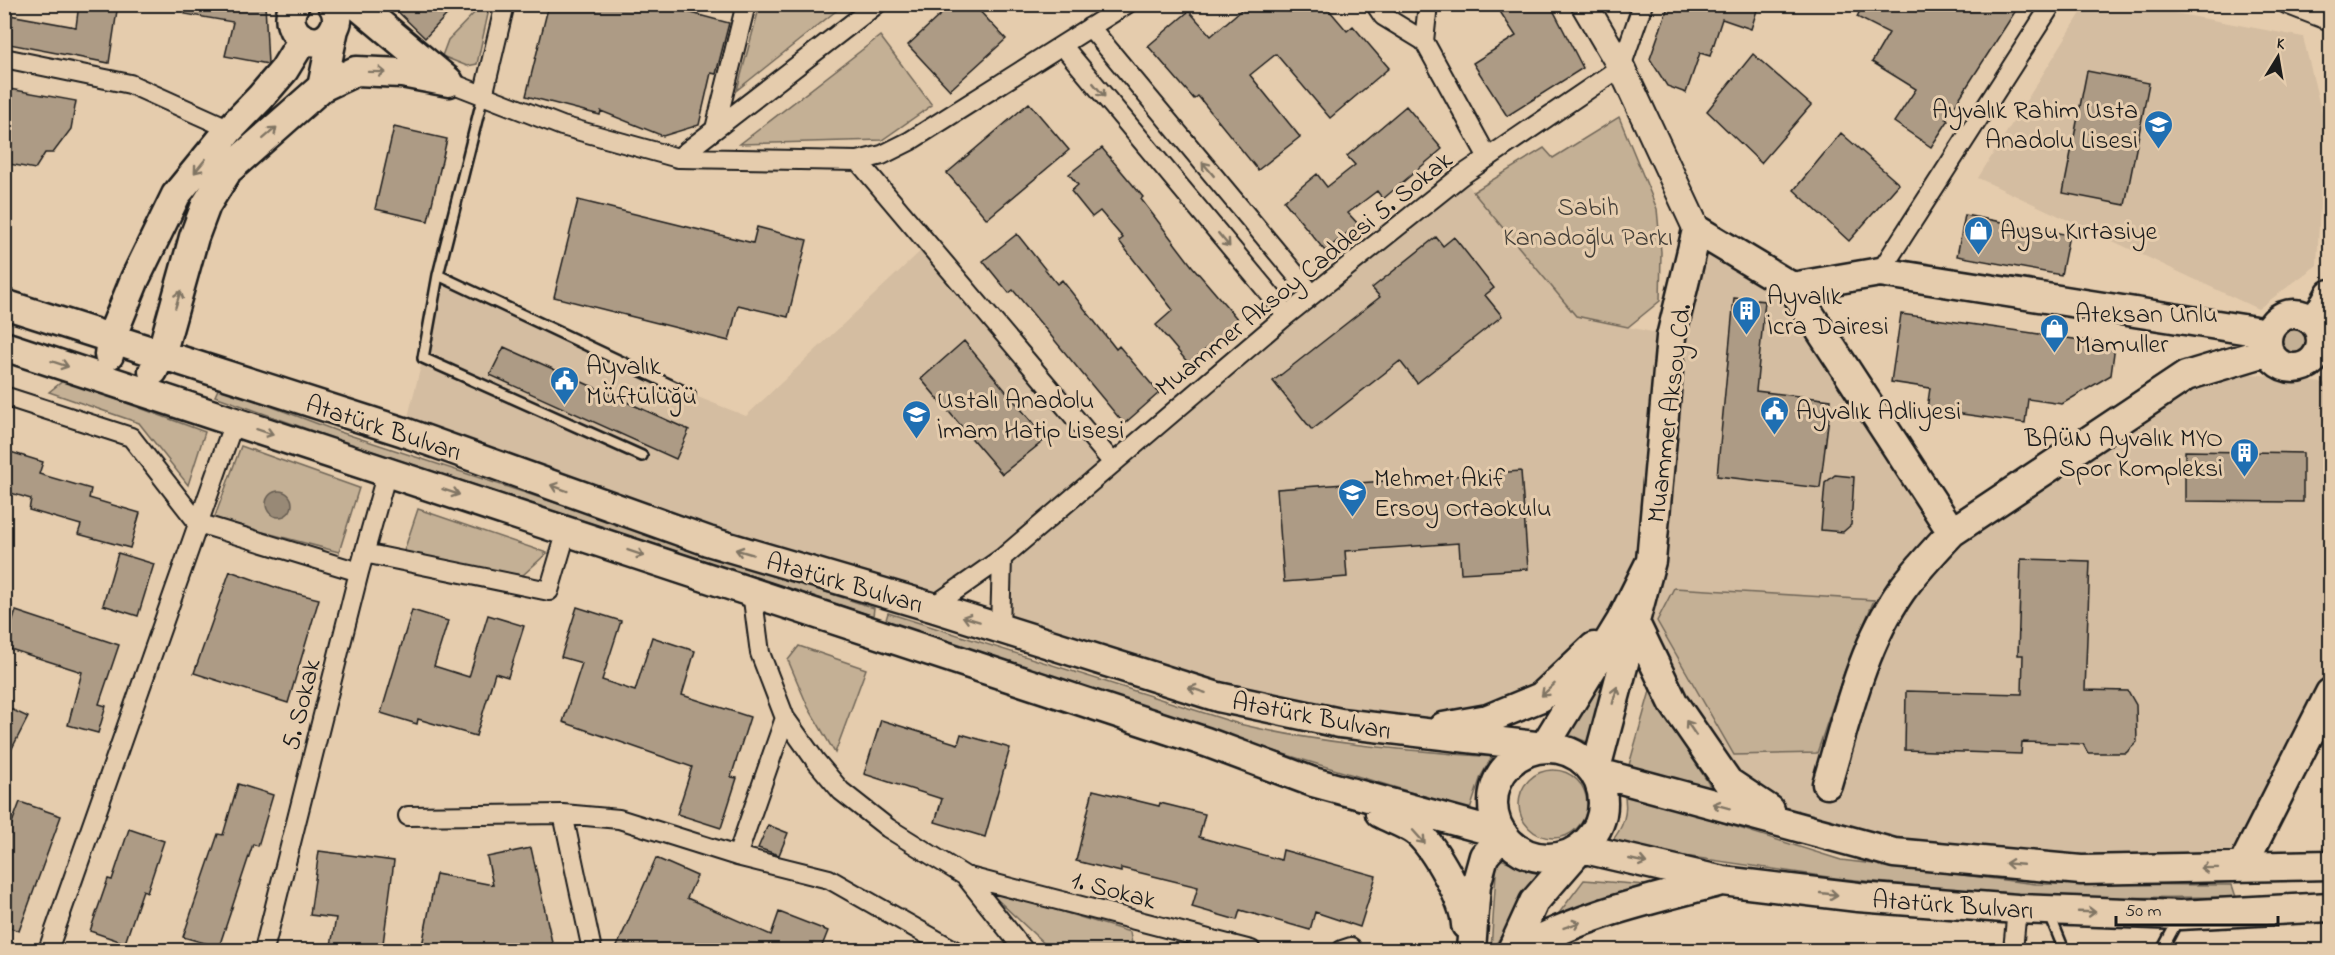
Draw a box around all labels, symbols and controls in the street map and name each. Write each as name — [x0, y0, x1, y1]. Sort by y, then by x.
north arrow — [2248, 27, 2308, 87]
text: K — [2274, 32, 2288, 57]
one-way arrow — [366, 66, 386, 78]
one-way arrow — [1092, 82, 1106, 97]
place label: Ayvalık Rahim Usta Anadolu Lisesi — [1932, 93, 2138, 161]
school or university icon: Ayvalık Rahim Usta Anadolu Lisesi — [2143, 108, 2175, 150]
one-way arrow — [262, 126, 277, 140]
street label: Muammer Aksoy Caddesi 5. Sokak — [1148, 143, 1462, 407]
one-way arrow — [193, 158, 206, 174]
one-way arrow — [1201, 162, 1215, 177]
park label: Sabih Kanadoğlu Parkı — [1503, 190, 1673, 258]
shop icon: Aysu Kırtasiye — [1963, 214, 1995, 256]
place label: Aysu Kırtasiye — [2000, 214, 2157, 252]
one-way arrow — [1217, 232, 1231, 247]
place label: Ayvalık İcra Dairesi — [1767, 279, 1889, 347]
one-way arrow — [173, 290, 184, 309]
building icon: Ayvalık İcra Dairesi — [1730, 294, 1762, 336]
place label: Ateksan Unlu Mamuller — [2075, 297, 2218, 365]
street label: Muammer Aksoy Cd. — [1639, 302, 1703, 525]
shop icon: Ateksan Unlu Mamuller — [2038, 312, 2070, 354]
place label: Ayvalık Müftülüğü — [586, 349, 697, 417]
one-way arrow — [50, 360, 69, 371]
public building icon: Ayvalık Müftülüğü — [549, 364, 581, 406]
place label: Ustalı Anadolu İmam Hatip Lisesi — [937, 383, 1124, 451]
street label: Atatürk Bulvarı — [300, 387, 466, 473]
public building icon: Ayvalık Adliyesi — [1759, 394, 1791, 436]
place label: Ayvalık Adliyesi — [1796, 394, 1961, 432]
school or university icon: Ustalı Anadolu İmam Hatip Lisesi — [900, 398, 932, 440]
place label: BAÜN Ayvalık MYO Spor Kompleksi — [2024, 421, 2223, 489]
one-way arrow — [255, 427, 274, 438]
building icon: BAÜN Ayvalık MYO Spor Kompleksi — [2228, 436, 2260, 478]
place label: Mehmet Akif Ersoy Ortaokulu — [1374, 461, 1552, 529]
school or university icon: Mehmet Akif Ersoy Ortaokulu — [1337, 476, 1369, 518]
one-way arrow — [551, 481, 569, 492]
one-way arrow — [441, 487, 460, 498]
street label: Atatürk Bulvarı — [761, 544, 927, 625]
one-way arrow — [735, 546, 754, 557]
one-way arrow — [626, 548, 645, 559]
one-way arrow — [962, 613, 981, 624]
street label: 5. Sokak — [273, 654, 333, 754]
one-way arrow — [1541, 683, 1556, 697]
one-way arrow — [1188, 684, 1207, 695]
street label: Atatürk Bulvarı — [1228, 684, 1394, 752]
one-way arrow — [1610, 686, 1622, 705]
one-way arrow — [1685, 721, 1697, 737]
one-way arrow — [1712, 800, 1731, 811]
one-way arrow — [1412, 830, 1426, 845]
one-way arrow — [1627, 856, 1647, 867]
one-way arrow — [2005, 858, 2025, 869]
street label: 1. Sokak — [1067, 862, 1160, 922]
one-way arrow — [2200, 862, 2220, 874]
street label: Atatürk Bulvarı — [1871, 882, 2035, 932]
one-way arrow — [1819, 889, 1839, 900]
scale bar — [2116, 889, 2278, 927]
text: 50 m — [2125, 899, 2162, 925]
one-way arrow — [2076, 907, 2096, 918]
one-way arrow — [1562, 918, 1580, 929]

